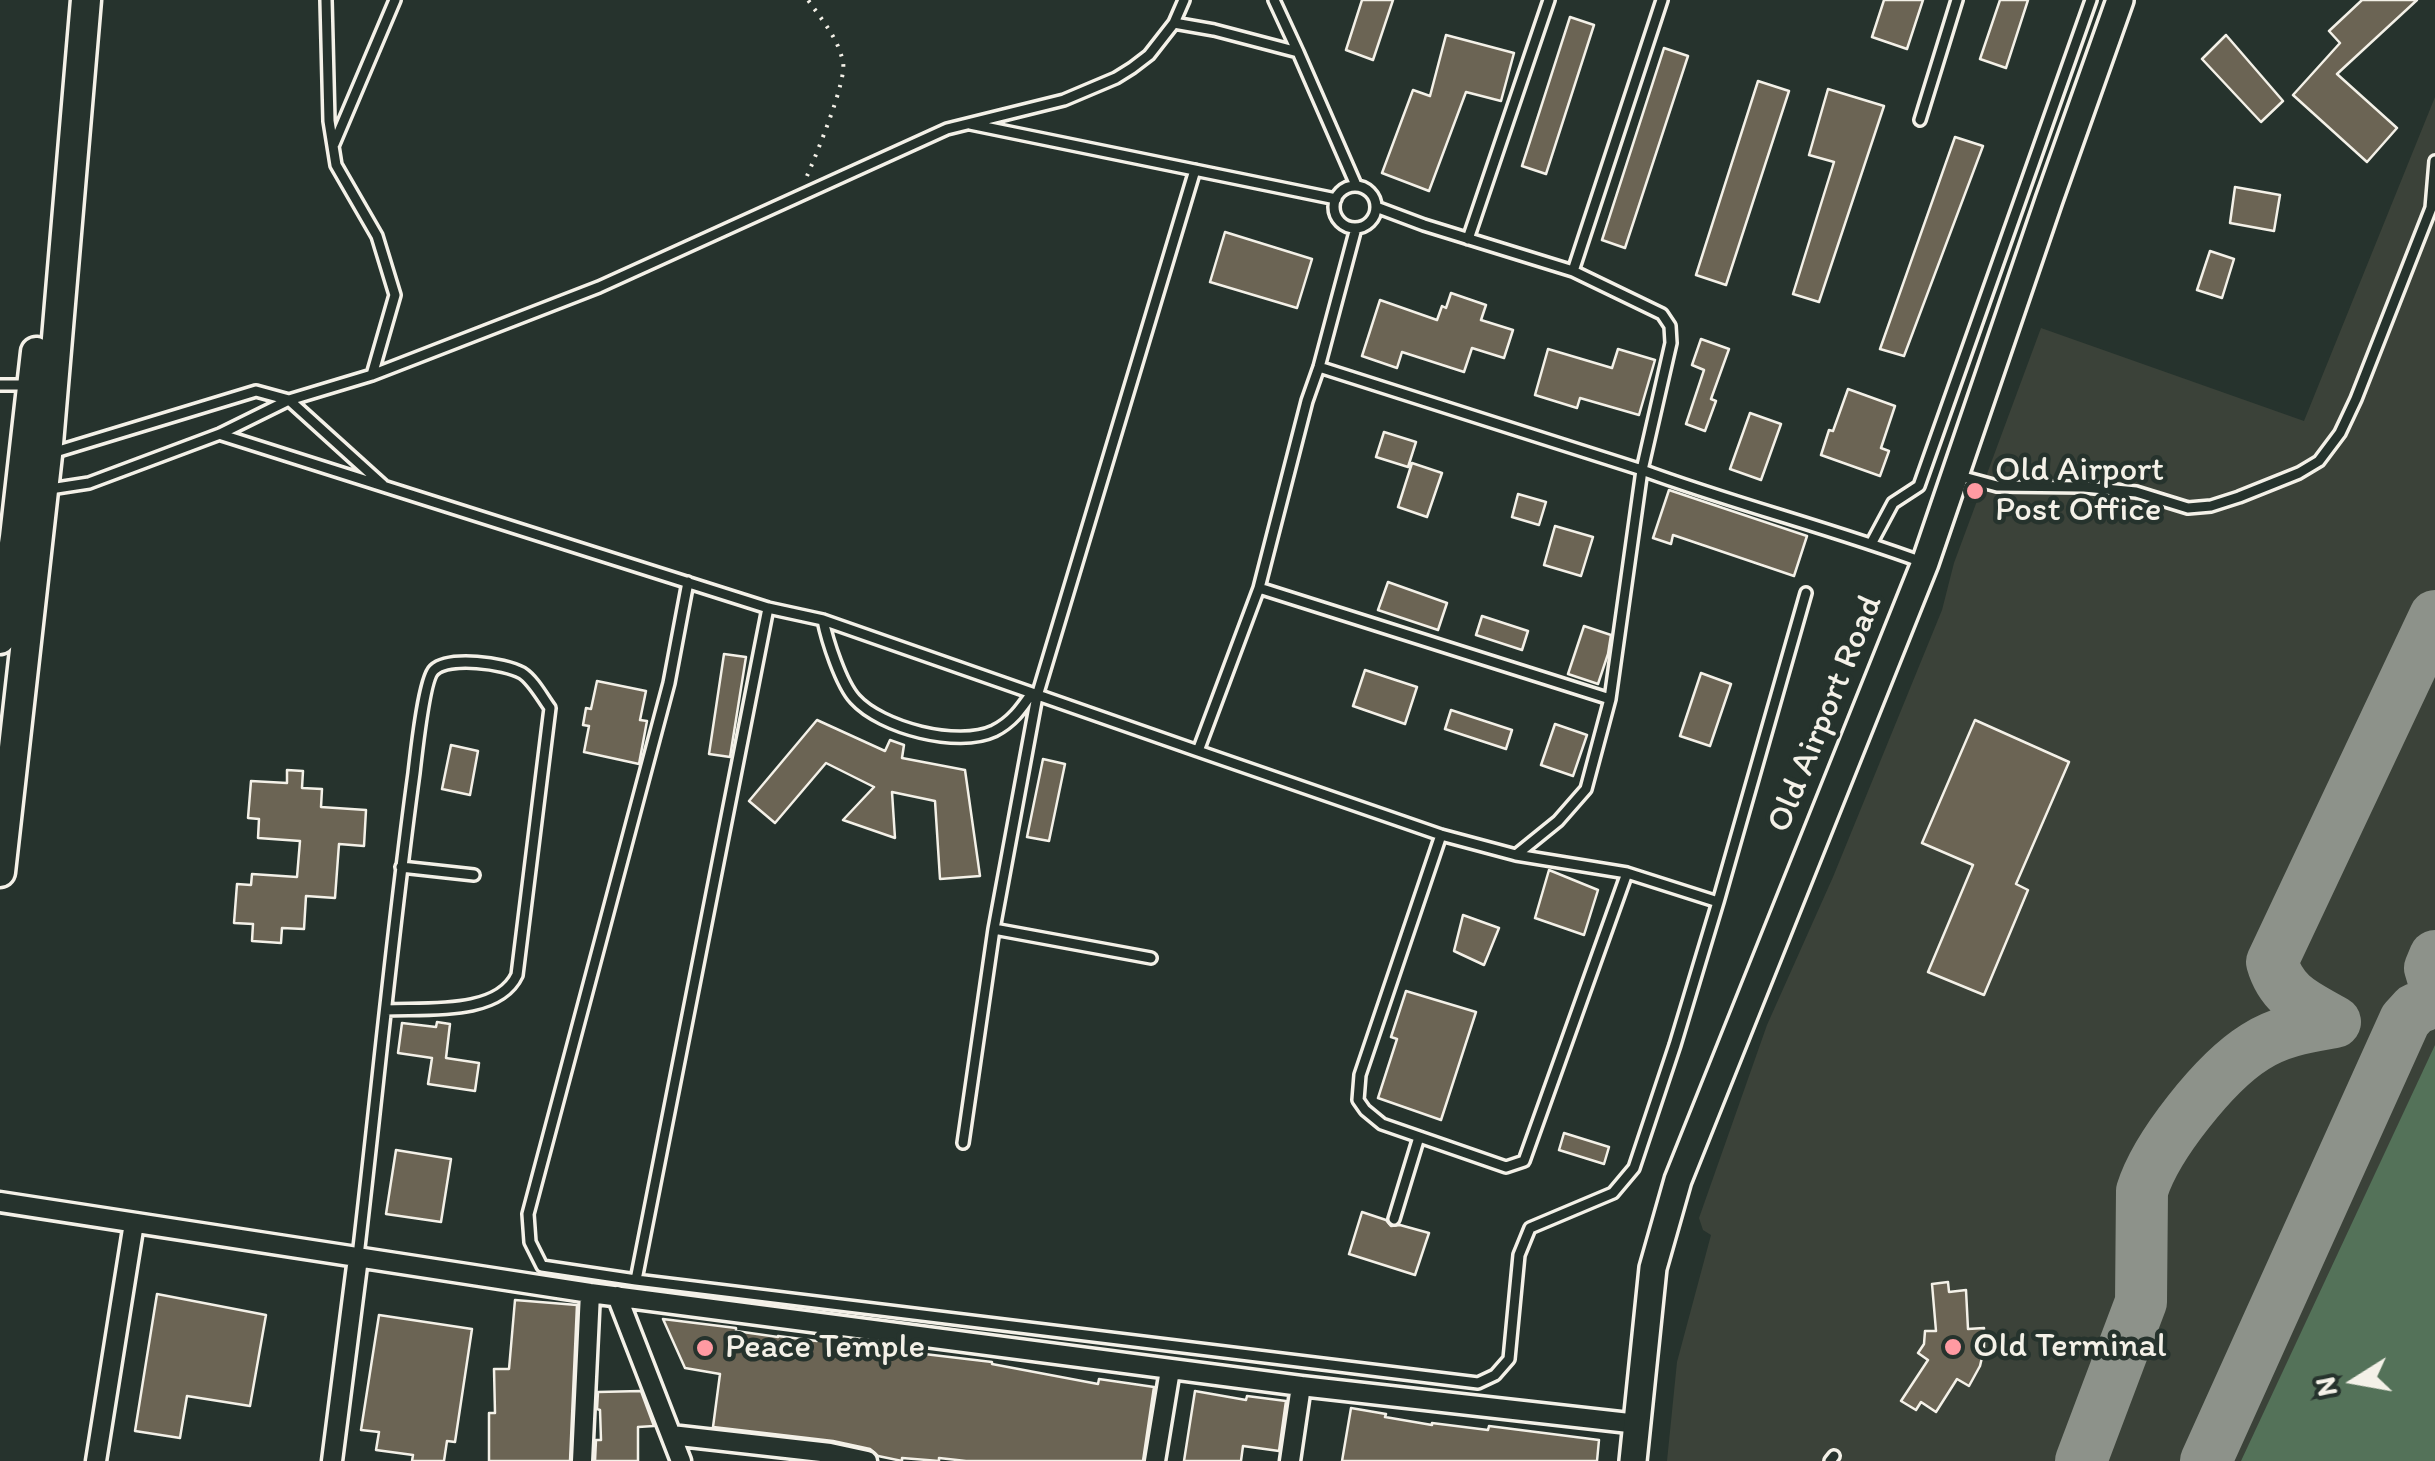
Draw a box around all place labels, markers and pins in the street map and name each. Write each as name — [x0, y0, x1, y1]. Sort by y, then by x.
place label: Old Airport Post Office — [1995, 450, 2164, 532]
marker: Old Airport Post Office — [1964, 480, 1986, 502]
place label: Old Terminal — [1973, 1326, 2167, 1368]
place label: Peace Temple — [725, 1327, 925, 1369]
marker: Old Terminal — [1942, 1336, 1964, 1358]
marker: Peace Temple — [694, 1337, 716, 1359]

